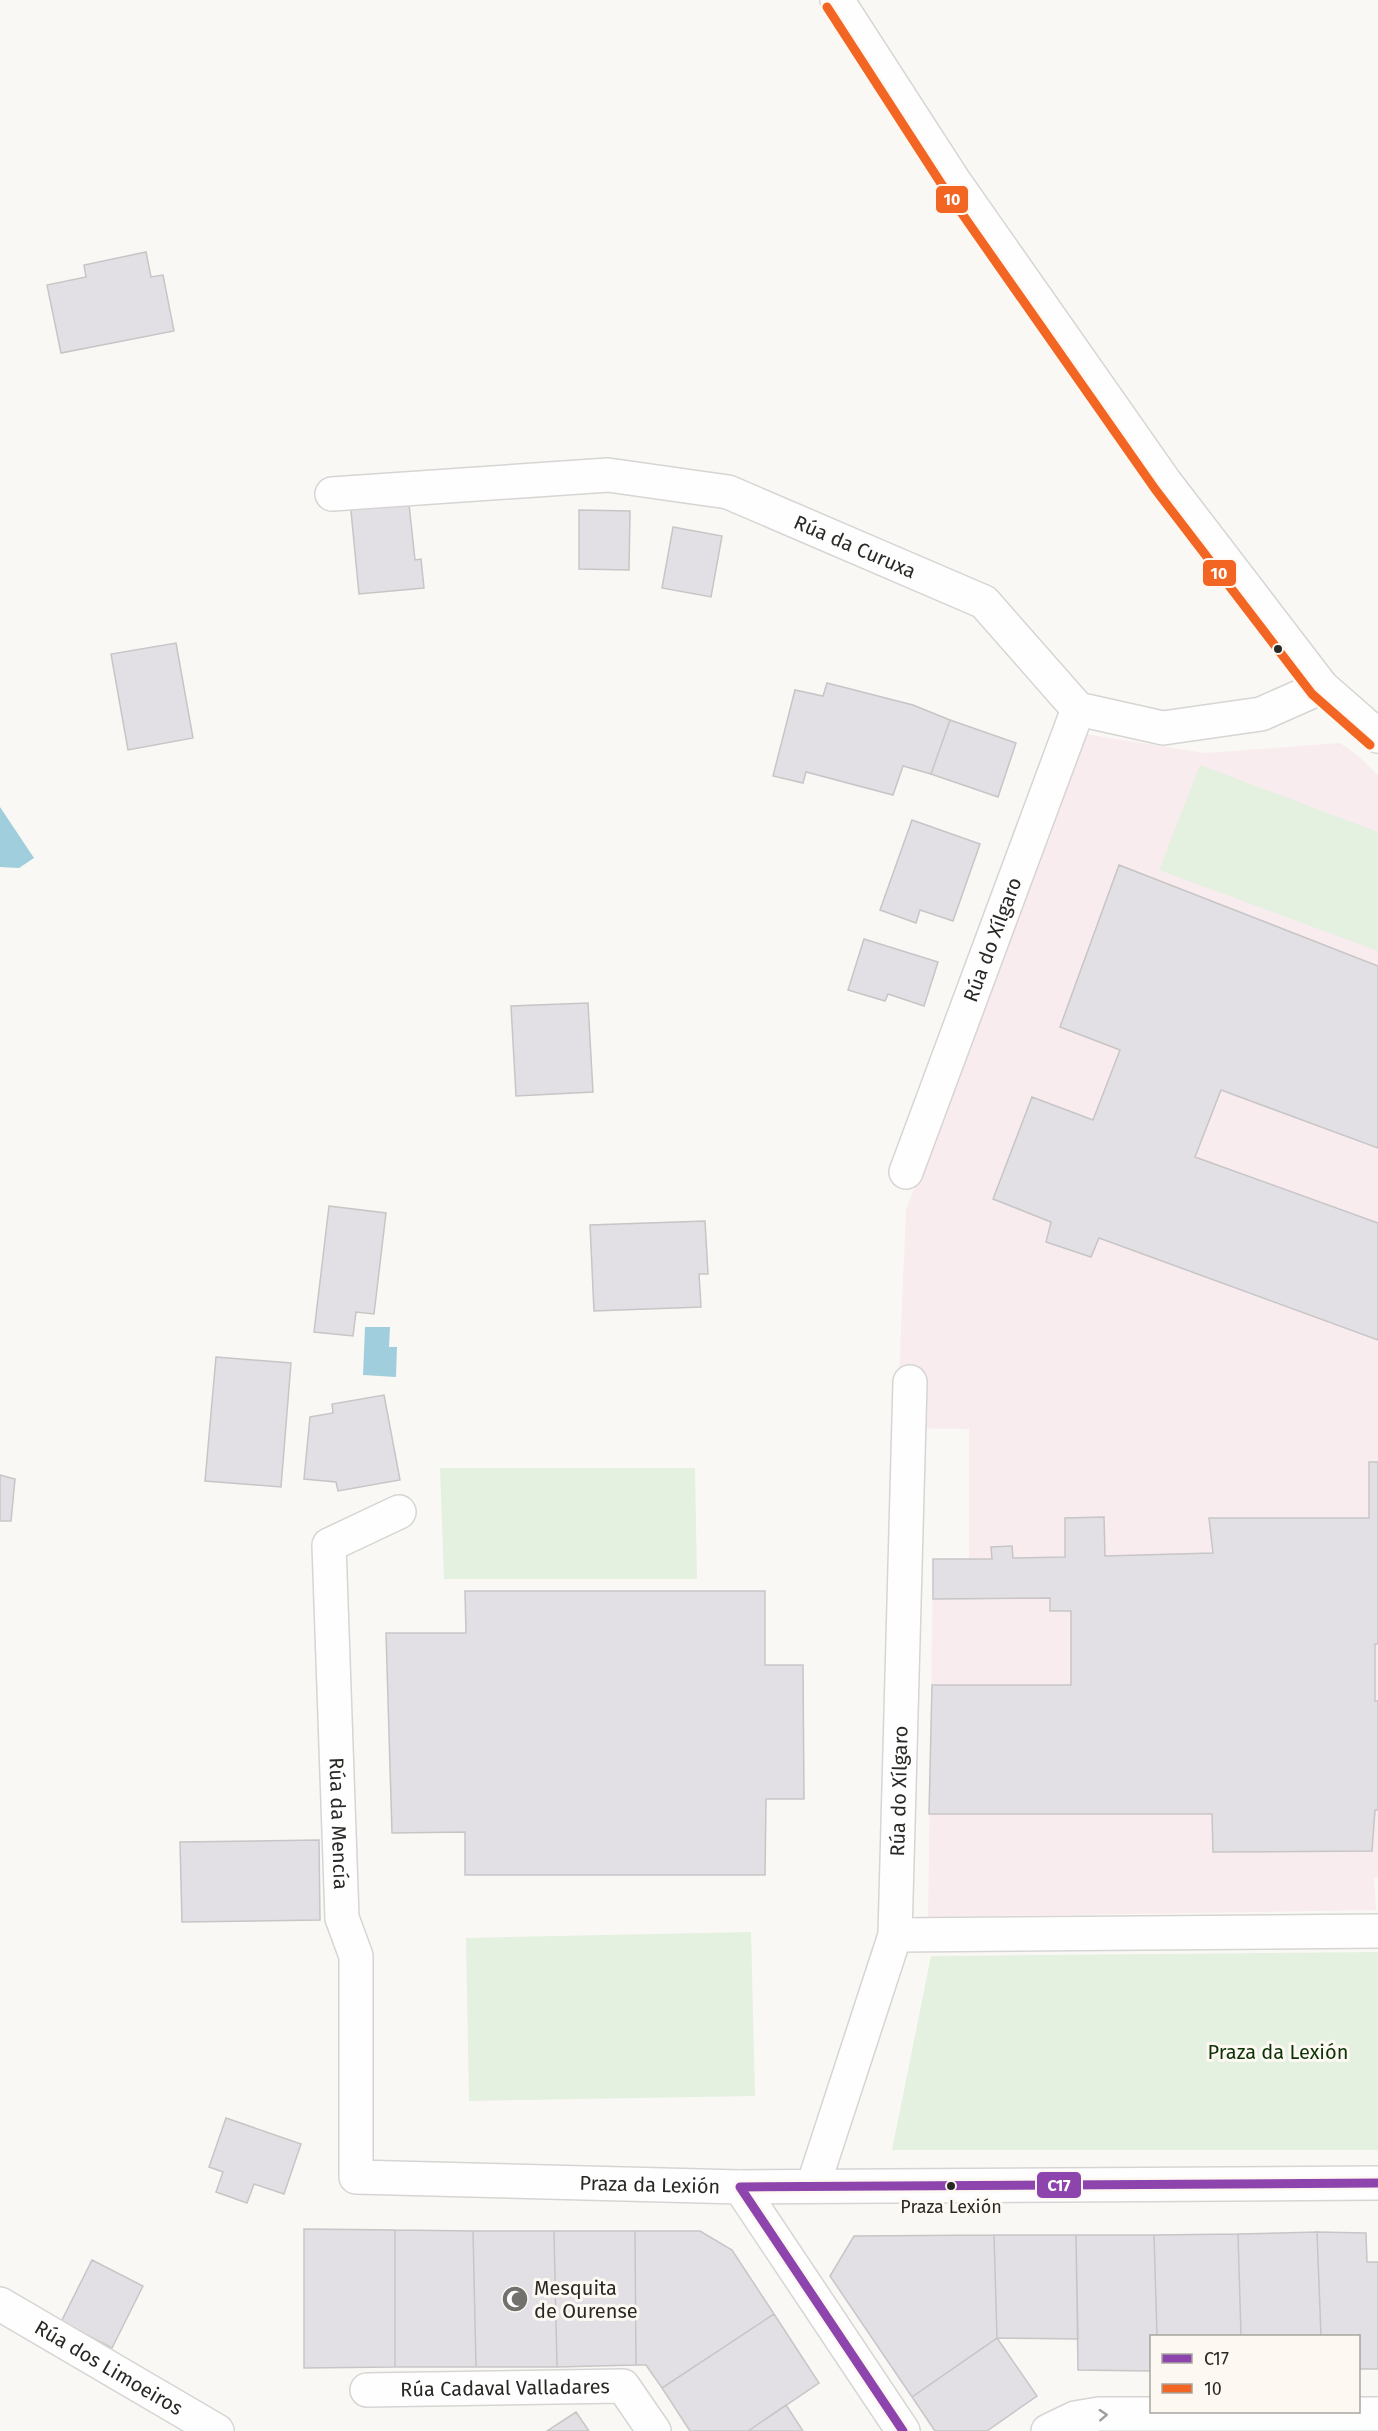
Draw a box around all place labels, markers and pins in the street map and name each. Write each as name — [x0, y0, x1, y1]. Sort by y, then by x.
unlabelled marker — [1272, 643, 1284, 655]
marker: Praza Lexión — [945, 2180, 957, 2192]
place label: Praza Lexión — [900, 2196, 1002, 2218]
place label: Mesquita de Ourense — [534, 2276, 638, 2323]
mosque icon: Mesquita de Ourense — [500, 2284, 530, 2314]

